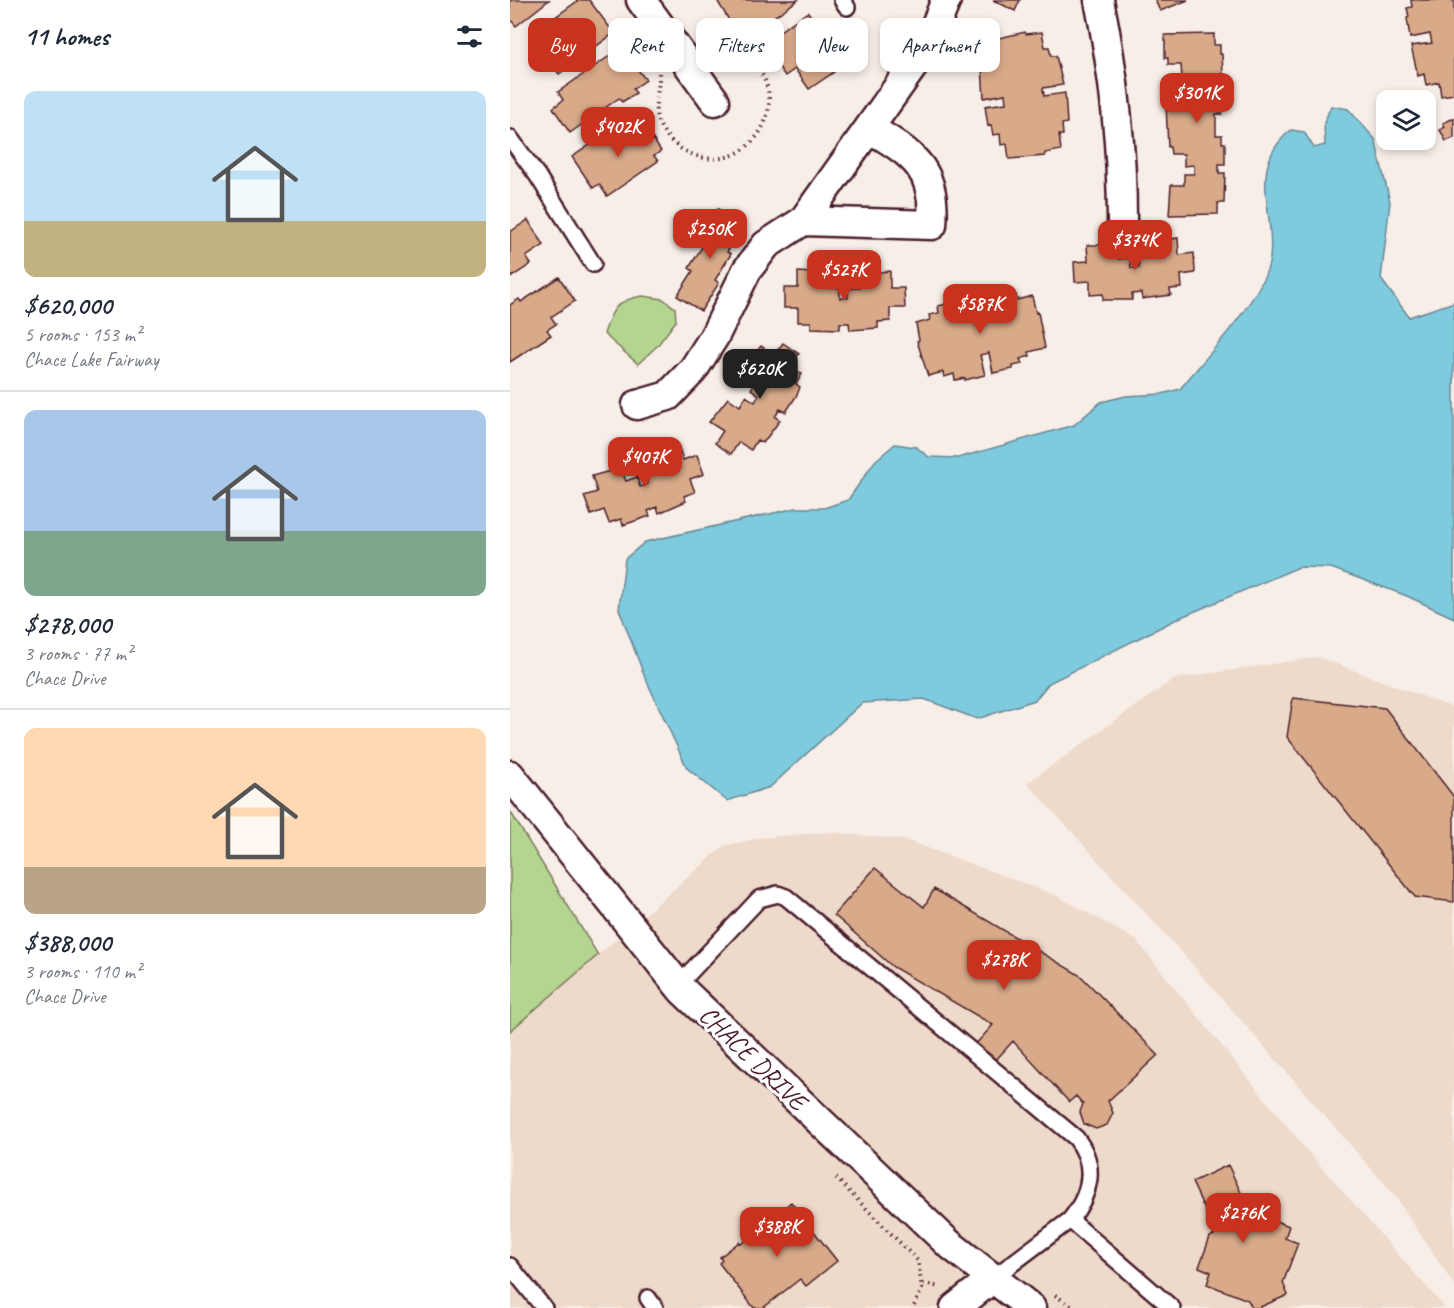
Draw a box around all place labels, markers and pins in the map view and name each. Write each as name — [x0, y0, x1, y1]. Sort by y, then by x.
pin: $301K — [1155, 73, 1239, 124]
pin: $402K — [576, 107, 660, 158]
pin: $250K — [668, 209, 752, 260]
pin: $374K — [1093, 220, 1177, 271]
pin: $527K — [802, 250, 886, 301]
pin: $587K — [938, 284, 1022, 335]
pin: $620K — [718, 349, 802, 400]
pin: $407K — [603, 437, 687, 488]
pin: $278K — [962, 940, 1046, 991]
pin: $276K — [1201, 1193, 1285, 1244]
pin: $388K — [735, 1207, 819, 1258]

